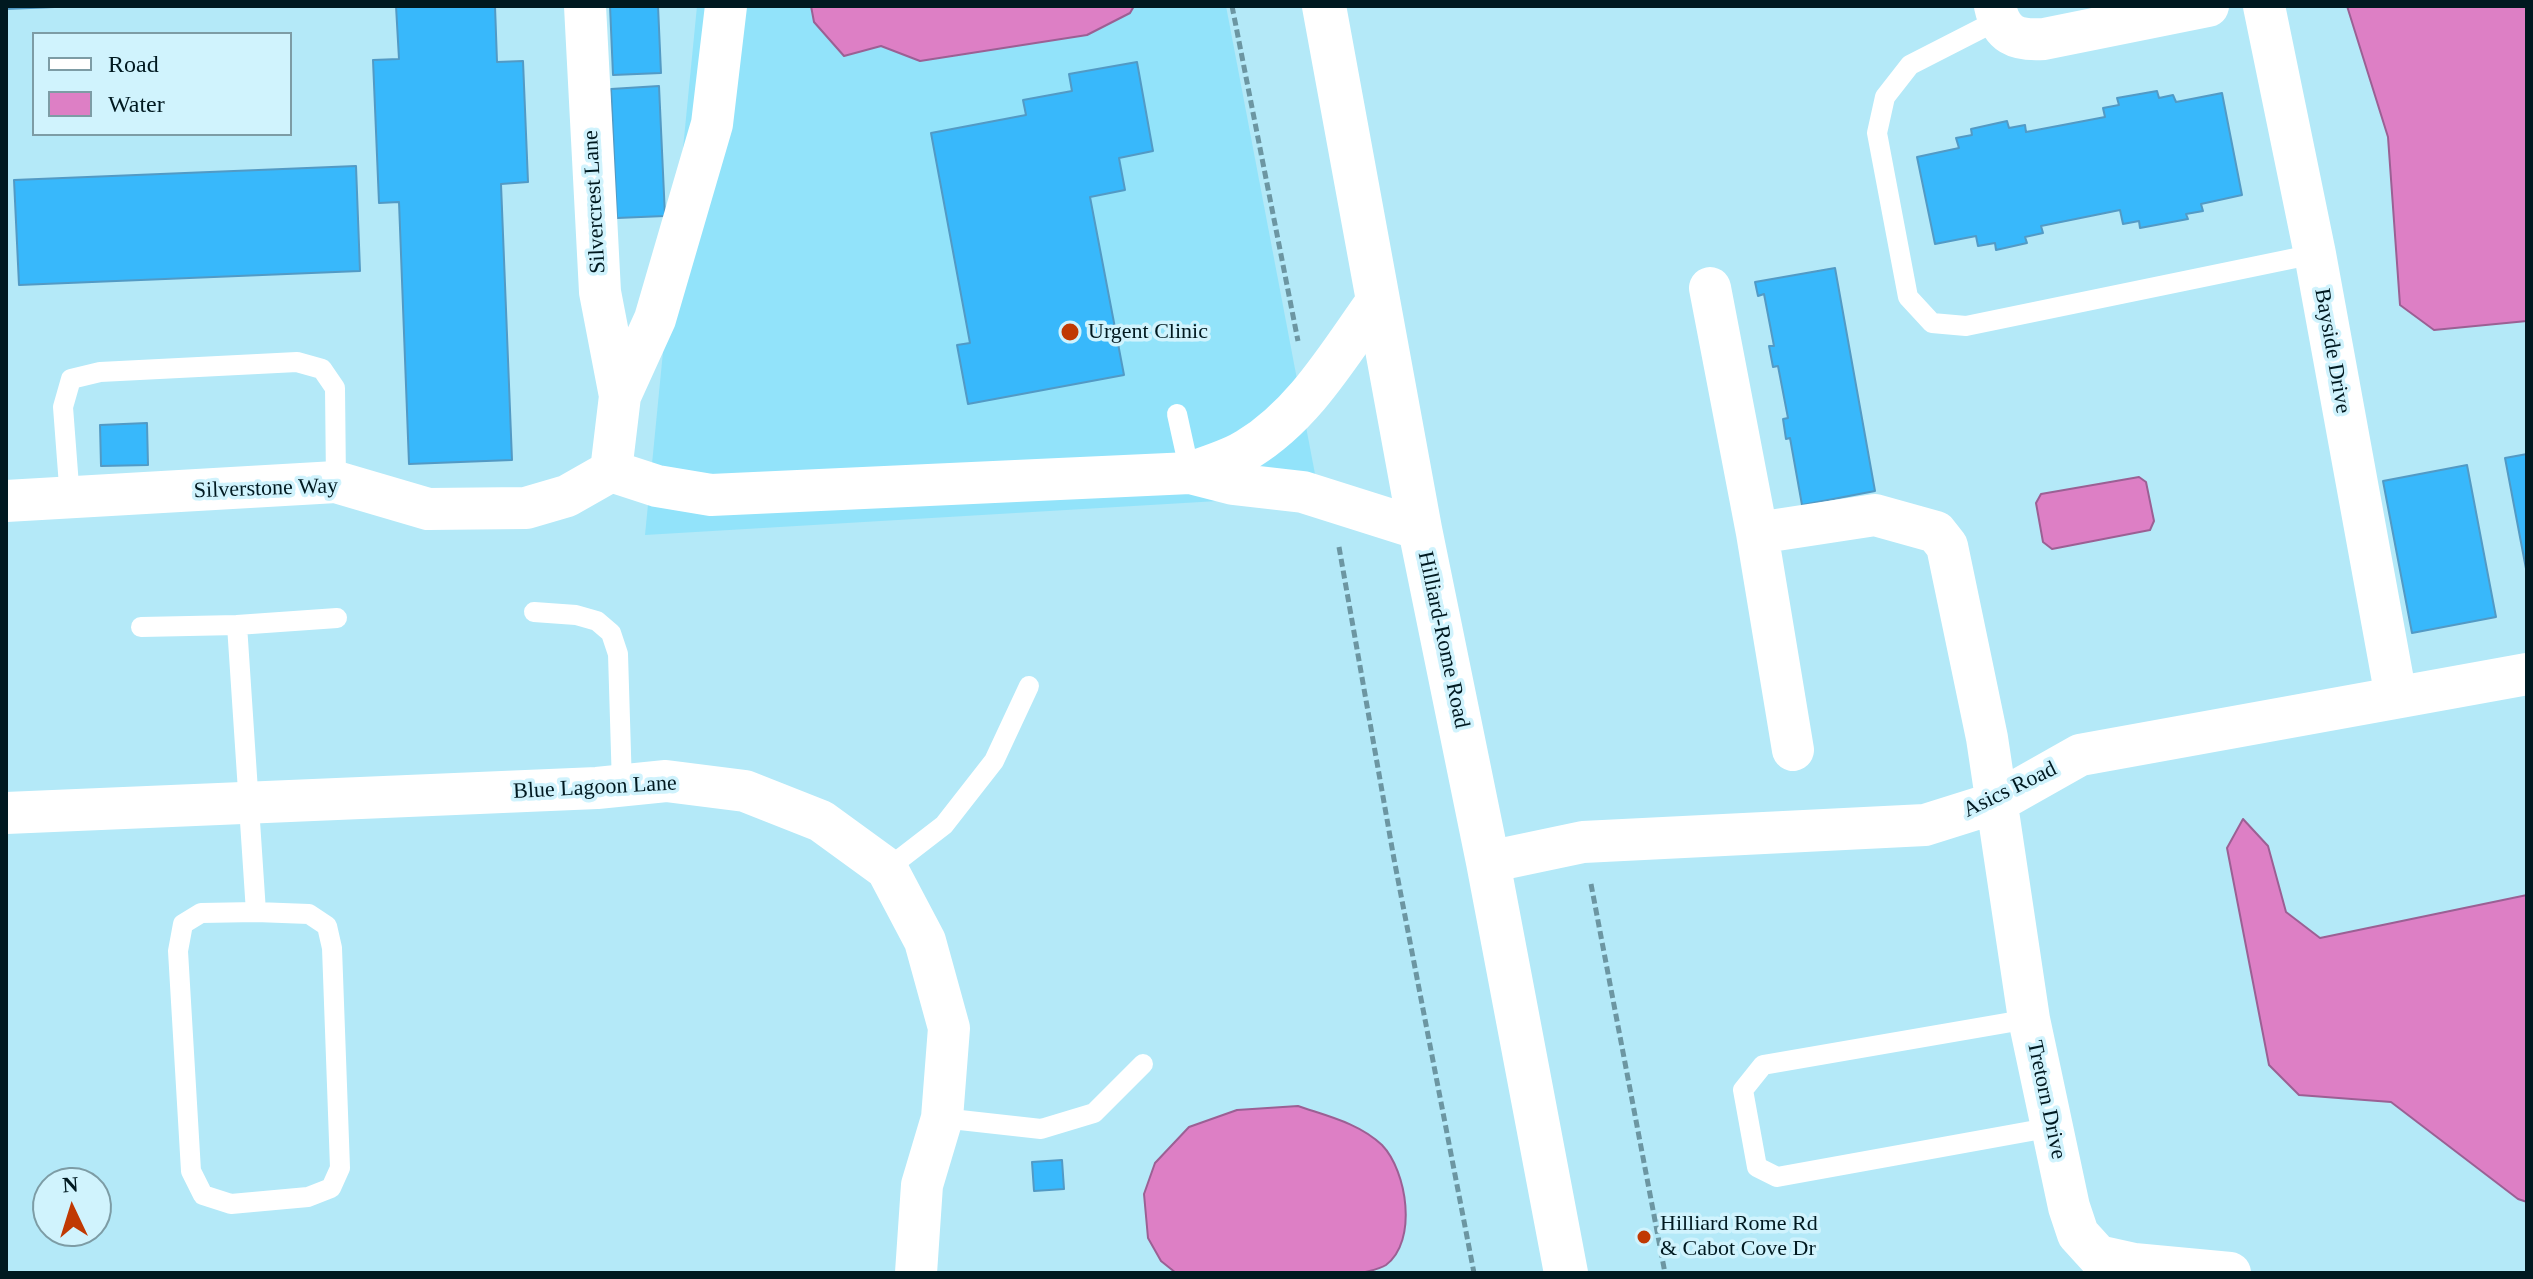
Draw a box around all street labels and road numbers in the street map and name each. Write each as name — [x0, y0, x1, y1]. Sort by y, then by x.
street label: Silvercrest Lane — [578, 130, 612, 274]
street label: Bayside Drive — [2308, 286, 2356, 416]
street label: Silverstone Way — [193, 473, 339, 505]
street label: Hilliard-Rome Road — [1411, 549, 1475, 731]
street label: Asics Road — [1959, 756, 2061, 824]
street label: Blue Lagoon Lane — [513, 771, 677, 805]
street label: Tretorn Drive — [2021, 1038, 2071, 1162]

